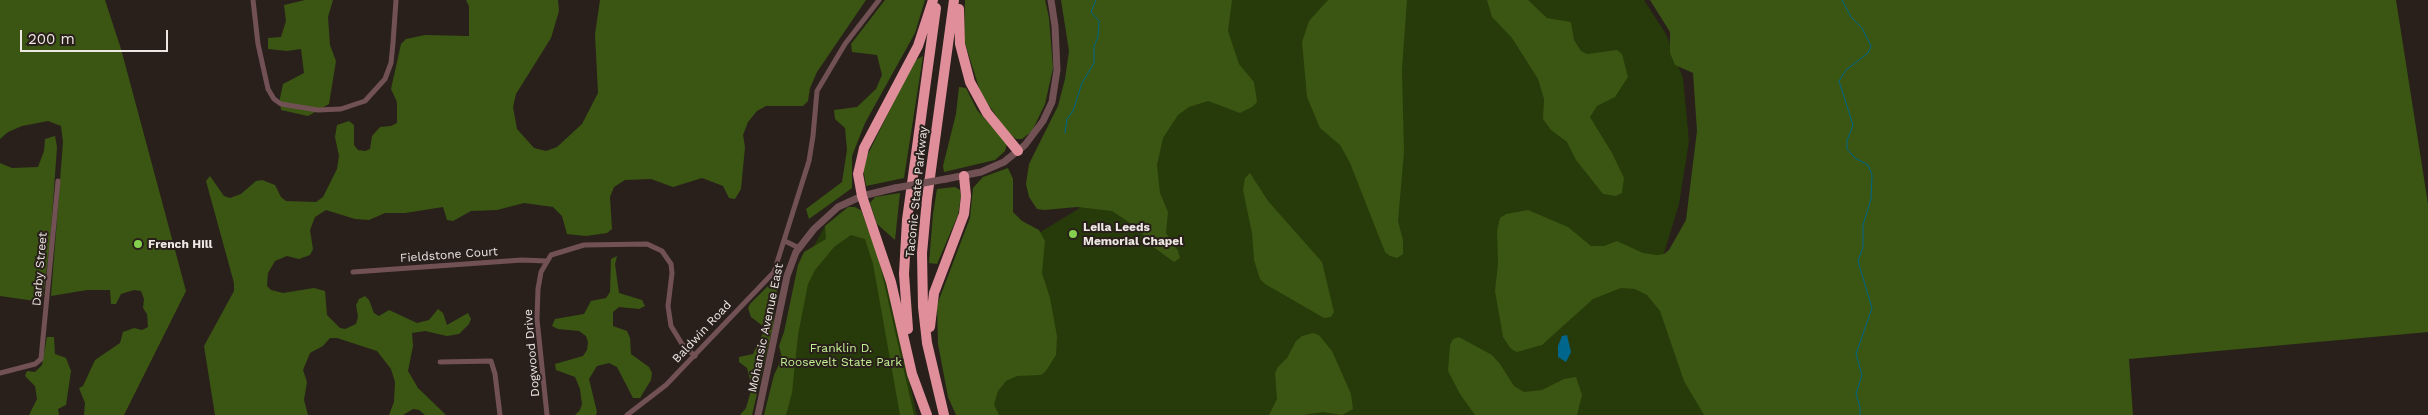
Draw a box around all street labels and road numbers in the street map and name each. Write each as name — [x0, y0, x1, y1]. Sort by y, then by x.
street label: Taconic State Parkway — [903, 126, 931, 258]
street label: Darby Street — [30, 231, 50, 307]
street label: Fieldstone Court — [400, 244, 498, 266]
street label: Mohansic Avenue East — [745, 262, 787, 394]
street label: Baldwin Road — [670, 298, 734, 366]
street label: Dogwood Drive — [521, 309, 543, 397]

